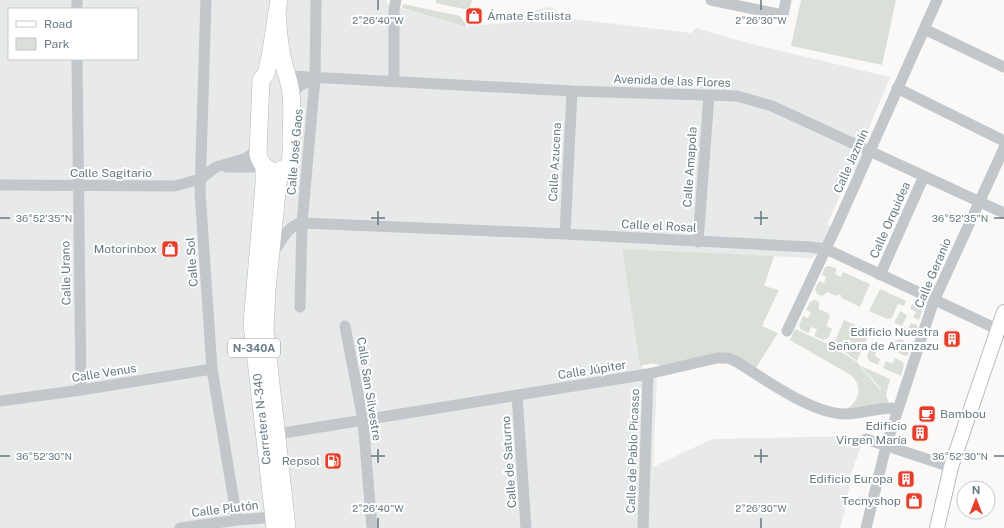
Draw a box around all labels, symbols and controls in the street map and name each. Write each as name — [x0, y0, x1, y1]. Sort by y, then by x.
shop icon: Ámate Estilista — [464, 6, 484, 26]
legend — [8, 8, 138, 60]
place label: Ámate Estilista — [487, 9, 571, 23]
text: 2°26'40"W — [352, 14, 404, 26]
text: 2°26'30"W — [735, 14, 787, 26]
text: Road — [44, 17, 72, 31]
text: Park — [44, 37, 70, 51]
street label: Avenida de las Flores — [613, 72, 731, 90]
street label: Calle José Gaos — [284, 108, 306, 196]
street label: Calle Azucena — [546, 122, 564, 202]
street label: Calle Amapola — [680, 126, 700, 208]
street label: Calle Jazmín — [831, 127, 871, 195]
street label: Calle Sagitario — [70, 166, 152, 180]
street label: Calle Orquídea — [867, 180, 913, 260]
text: 36°52'35"N — [16, 212, 72, 224]
text: 36°52'35"N — [932, 212, 988, 224]
street label: Calle el Rosal — [621, 217, 697, 235]
street label: Calle Sol — [183, 236, 201, 287]
street label: Calle Geranio — [912, 236, 954, 310]
shop icon: Motorinbox — [160, 239, 180, 259]
street label: Calle Urano — [58, 240, 74, 305]
place label: Motorinbox — [94, 242, 157, 256]
place label: Edificio Nuestra Señora de Aranzazu — [828, 325, 939, 353]
building icon: Edificio Nuestra Señora de Aranzazu — [942, 329, 962, 349]
street label: Calle San Silvestre — [354, 336, 384, 442]
road number: N-340A — [228, 339, 280, 357]
street label: Calle Júpiter — [557, 358, 628, 382]
street label: Calle Venus — [71, 361, 137, 385]
street label: Carretera N-340 — [250, 373, 274, 465]
street label: Calle de Pablo Picasso — [624, 388, 642, 514]
cafe icon: Bambou — [917, 404, 937, 424]
place label: Bambou — [940, 407, 986, 421]
street label: Calle de Saturno — [499, 415, 519, 509]
place label: Edificio Virgen María — [836, 419, 907, 447]
building icon: Edificio Virgen María — [910, 423, 930, 443]
text: 36°52'30"N — [16, 450, 72, 462]
text: 36°52'30"N — [932, 450, 988, 462]
fuel station icon: Repsol — [323, 451, 343, 471]
place label: Repsol — [282, 454, 320, 468]
building icon: Edificio Europa — [896, 469, 916, 489]
place label: Edificio Europa — [809, 472, 893, 486]
north arrow — [956, 480, 996, 520]
text: N — [972, 484, 980, 496]
shop icon: Tecnyshop — [904, 491, 924, 511]
place label: Tecnyshop — [842, 494, 901, 508]
street label: Calle Plutón — [191, 498, 259, 520]
text: 2°26'40"W — [352, 502, 404, 514]
text: 2°26'30"W — [735, 502, 787, 514]

